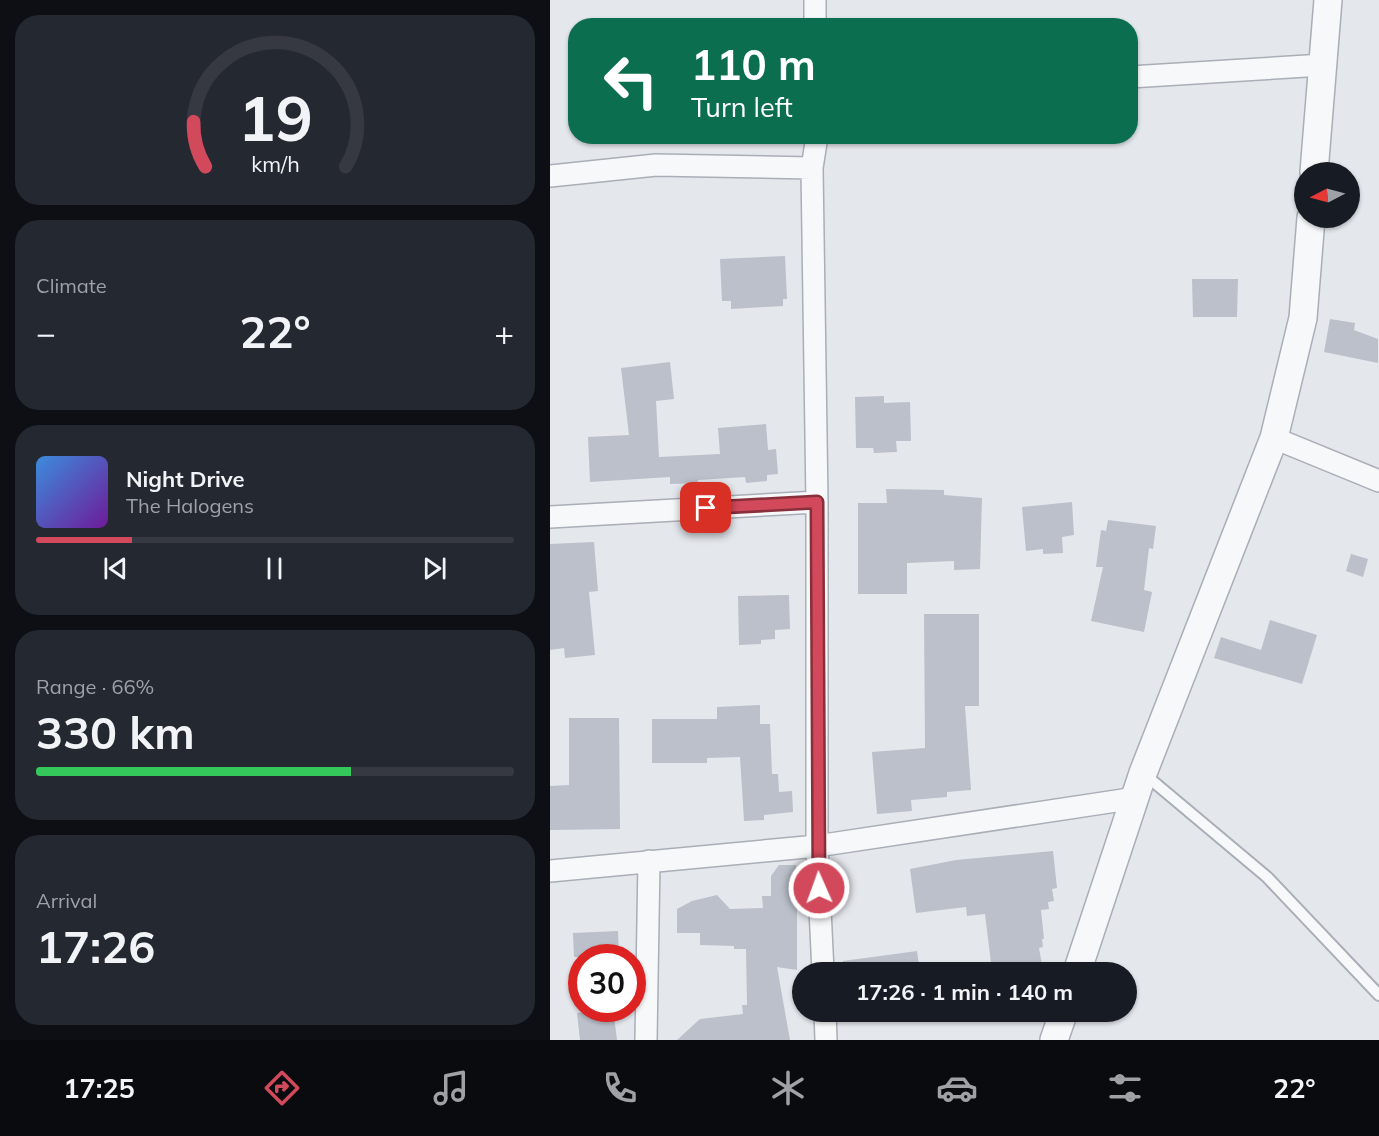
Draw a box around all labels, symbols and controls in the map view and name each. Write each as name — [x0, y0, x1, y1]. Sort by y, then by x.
text: 110 m — [691, 38, 816, 91]
icon: left — [592, 42, 670, 120]
text: 19 — [238, 78, 312, 157]
text: Turn left — [691, 90, 793, 124]
text: km/h — [251, 150, 299, 177]
north arrow — [1294, 162, 1360, 228]
map controls — [1294, 162, 1360, 228]
text: Climate — [36, 273, 107, 298]
text: 22° — [239, 303, 311, 359]
text: − — [36, 312, 56, 353]
text: + — [494, 312, 514, 353]
text: Night Drive — [126, 465, 245, 493]
pin — [680, 482, 731, 533]
icon: arrive — [689, 491, 722, 524]
text: The Halogens — [126, 493, 254, 518]
icon: previous — [99, 552, 132, 585]
icon: pause — [258, 552, 291, 585]
icon: next — [418, 552, 451, 585]
text: Range · 66% — [36, 674, 154, 699]
text: 330 km — [36, 704, 195, 760]
position arrow — [787, 856, 851, 920]
text: Arrival — [36, 888, 97, 913]
text: 17:26 — [36, 918, 155, 974]
speed limit sign: 30 — [568, 944, 646, 1022]
text: 17:26 · 1 min · 140 m — [856, 978, 1073, 1006]
icon: directions — [261, 1067, 303, 1109]
icon: music — [430, 1067, 472, 1109]
icon: phone — [599, 1067, 641, 1109]
icon: climate — [767, 1067, 809, 1109]
icon: car — [936, 1067, 978, 1109]
icon: filters — [1104, 1067, 1146, 1109]
text: 17:25 — [63, 1071, 135, 1105]
text: 22° — [1273, 1071, 1316, 1105]

